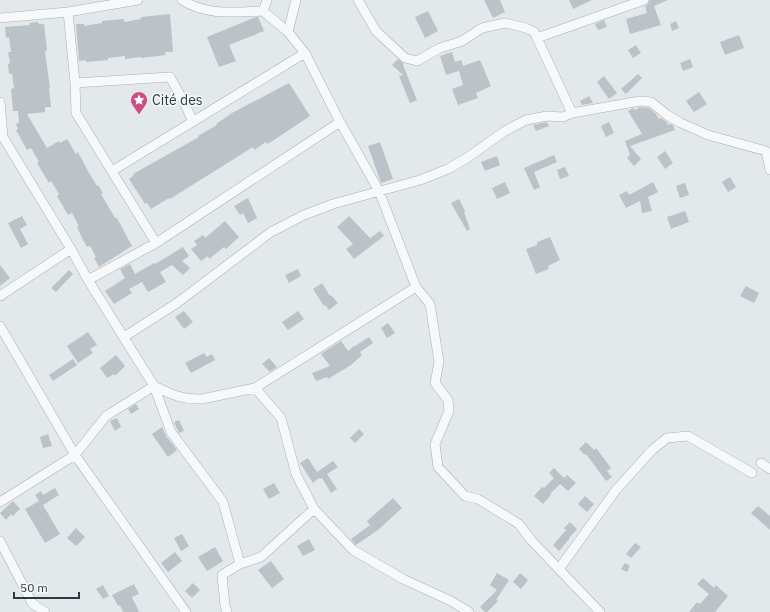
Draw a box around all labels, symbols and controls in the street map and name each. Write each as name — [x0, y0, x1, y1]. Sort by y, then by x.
place icon: Cité des — [129, 90, 149, 115]
place label: Cité des — [152, 91, 203, 109]
scale bar — [14, 574, 79, 600]
text: 50 m — [20, 580, 48, 595]

